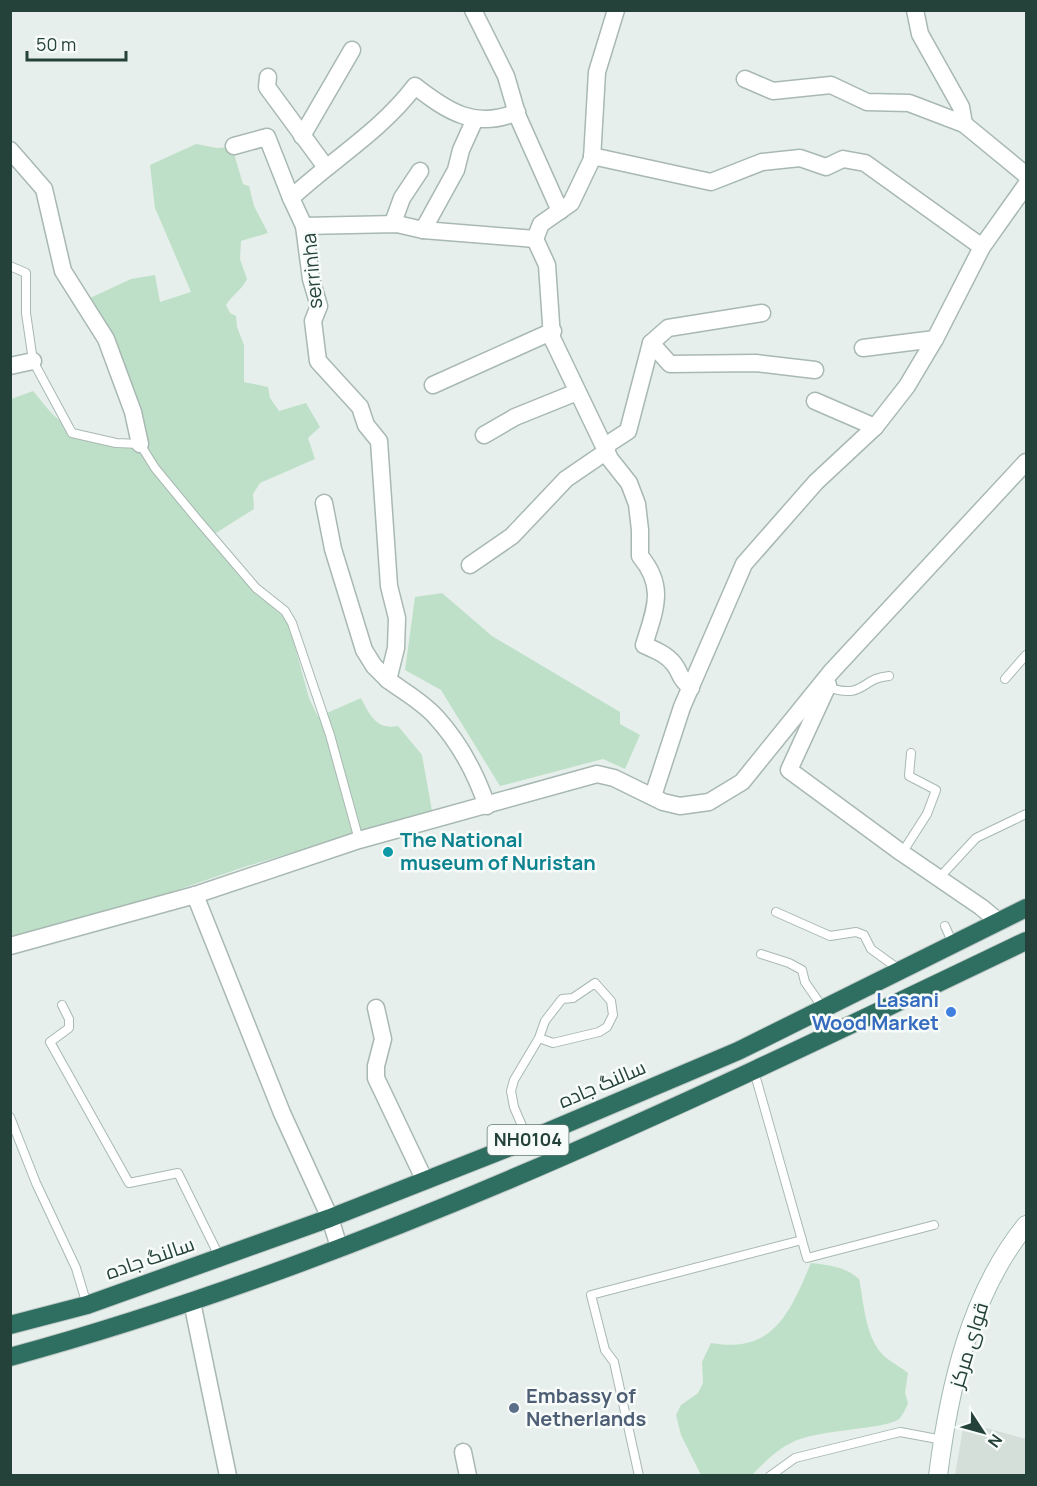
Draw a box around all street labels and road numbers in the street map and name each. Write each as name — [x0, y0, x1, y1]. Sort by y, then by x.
street label: serrinha — [295, 232, 328, 310]
street label: سالنگ جاده — [554, 1053, 650, 1114]
road number: NH0104 — [488, 1125, 568, 1155]
street label: سالنگ جاده — [102, 1230, 198, 1285]
street label: قوای مرکز — [942, 1299, 994, 1392]

